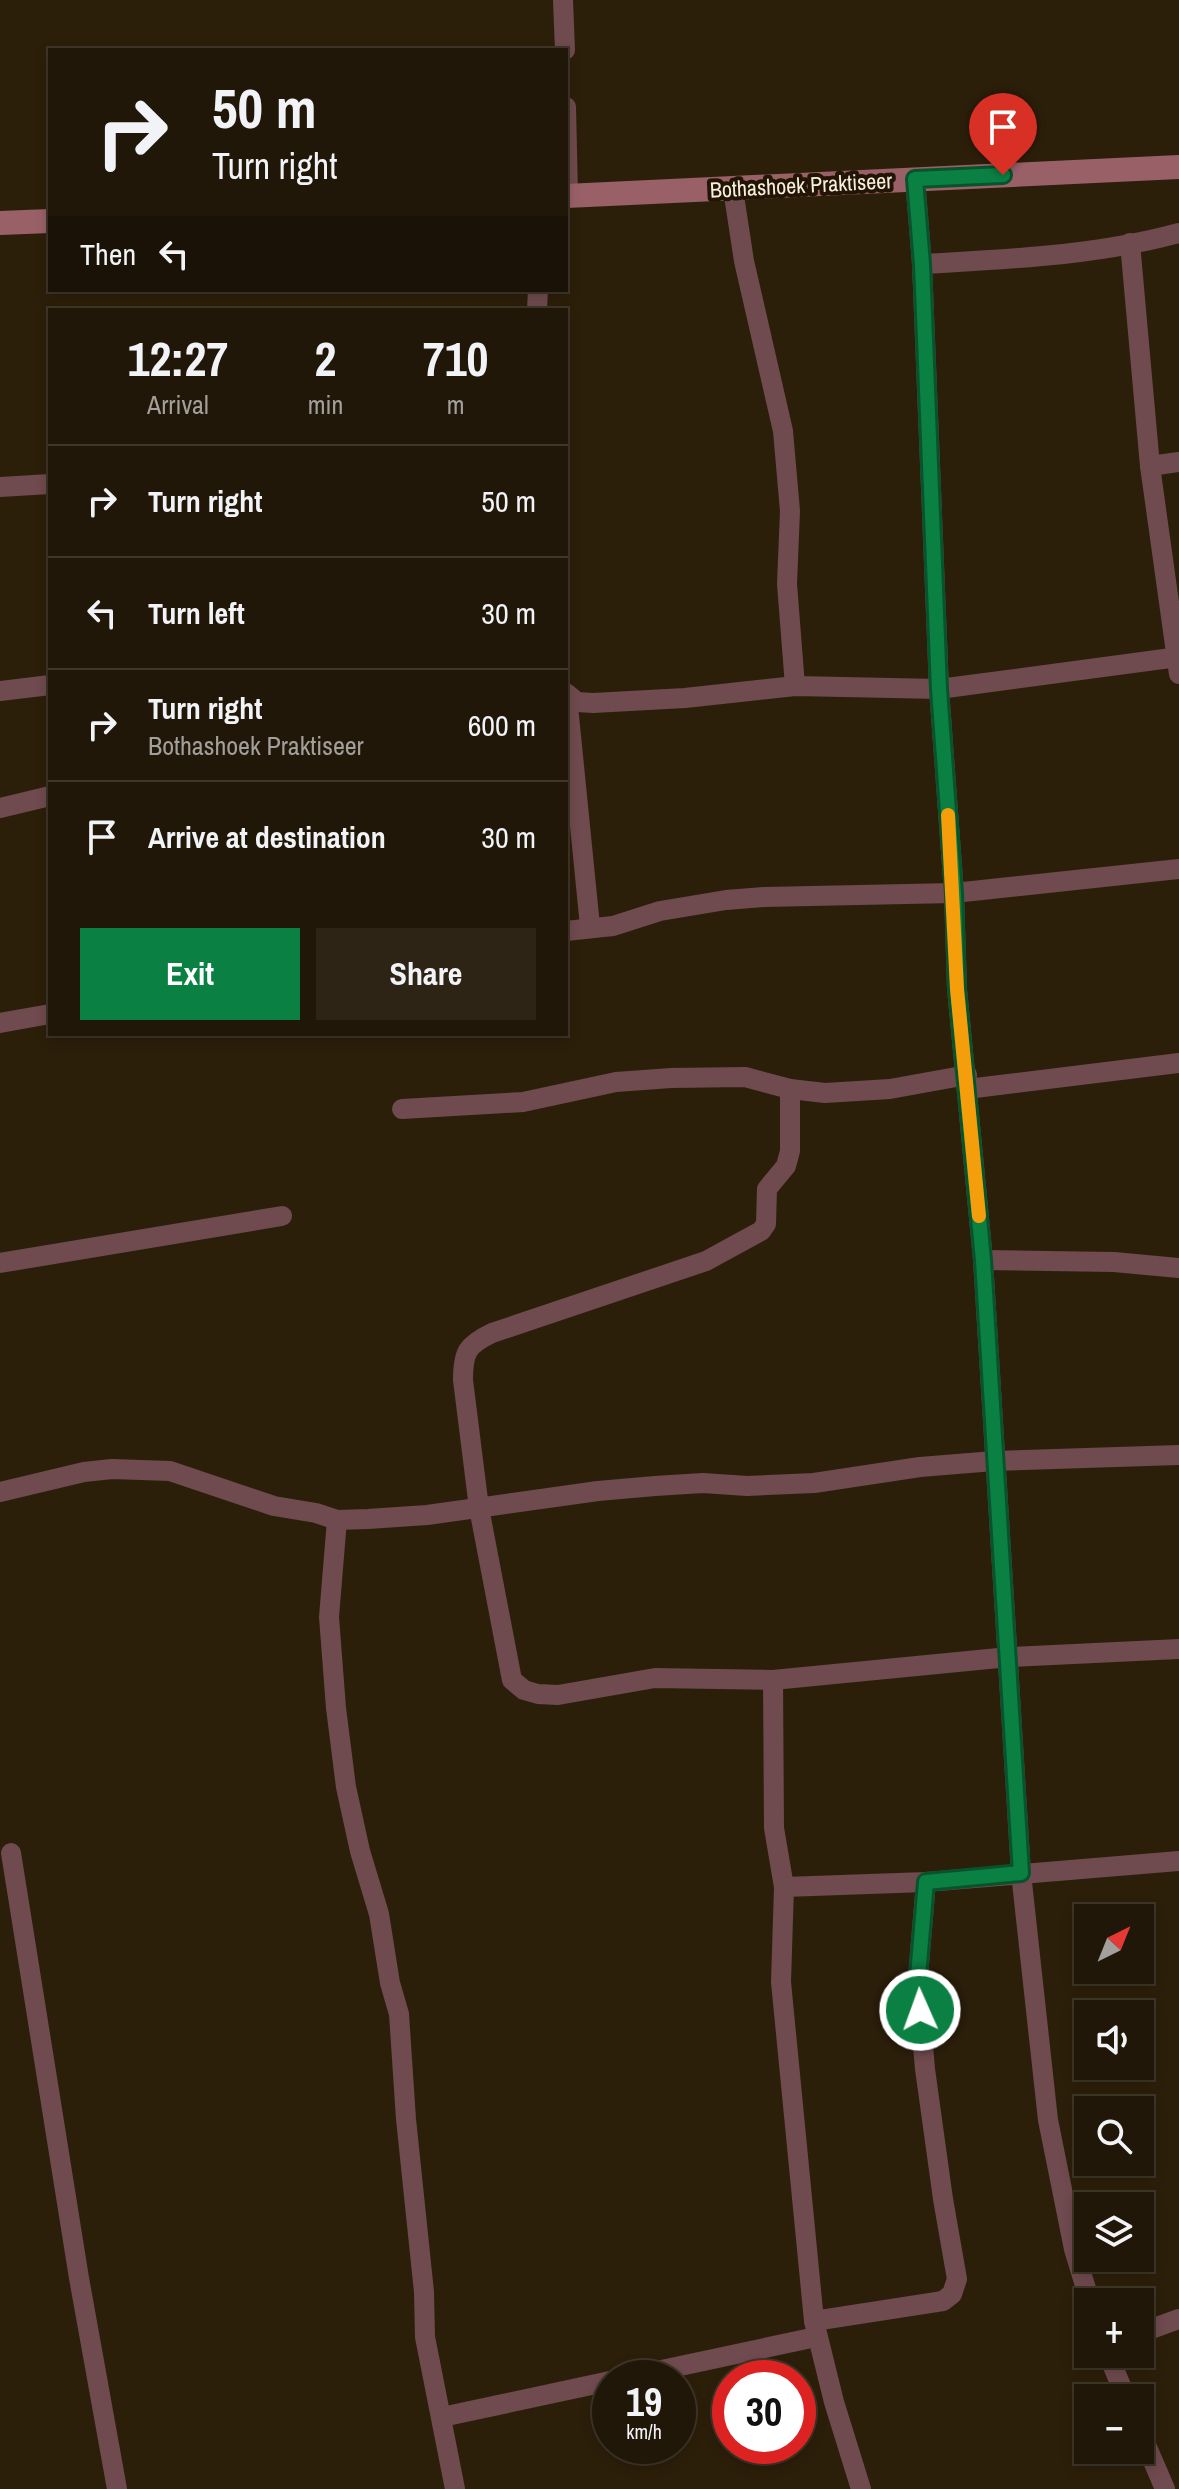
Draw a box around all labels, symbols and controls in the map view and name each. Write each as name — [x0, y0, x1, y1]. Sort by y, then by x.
text: 50 m — [212, 70, 317, 145]
icon: right — [80, 80, 184, 184]
pin — [969, 93, 1037, 175]
icon: arrive — [981, 105, 1025, 149]
text: Turn right — [212, 142, 337, 190]
street label: Bothashoek Praktiseer — [709, 165, 893, 205]
icon: left — [152, 232, 196, 276]
text: Then — [80, 234, 136, 274]
text: 12:27 — [128, 326, 228, 391]
text: 2 — [315, 326, 336, 391]
text: 710 — [423, 326, 488, 391]
text: Arrival — [147, 387, 209, 422]
text: min — [308, 387, 343, 422]
text: m — [447, 387, 465, 422]
icon: right — [80, 479, 124, 523]
text: Turn right — [148, 481, 262, 521]
text: 50 m — [481, 481, 536, 521]
icon: left — [80, 591, 124, 635]
text: Turn left — [148, 593, 245, 633]
text: 30 m — [481, 593, 536, 633]
text: Turn right — [148, 688, 262, 728]
icon: right — [80, 703, 124, 747]
text: 600 m — [468, 705, 536, 745]
text: Bothashoek Praktiseer — [148, 728, 364, 763]
icon: arrive — [80, 815, 124, 859]
text: Arrive at destination — [148, 817, 386, 857]
text: 30 m — [481, 817, 536, 857]
button: Exit — [80, 928, 300, 1020]
button: Share — [316, 928, 536, 1020]
north arrow — [1074, 1904, 1154, 1984]
map controls — [1074, 1904, 1154, 2464]
position arrow — [878, 1968, 962, 2052]
button: sound — [1074, 2000, 1154, 2080]
button: search — [1074, 2096, 1154, 2176]
button: layers — [1074, 2192, 1154, 2272]
button: + — [1074, 2288, 1154, 2368]
speed limit sign: 30 — [712, 2360, 816, 2464]
text: 19 — [626, 2375, 662, 2428]
button: − — [1074, 2384, 1154, 2464]
text: km/h — [626, 2418, 662, 2445]

